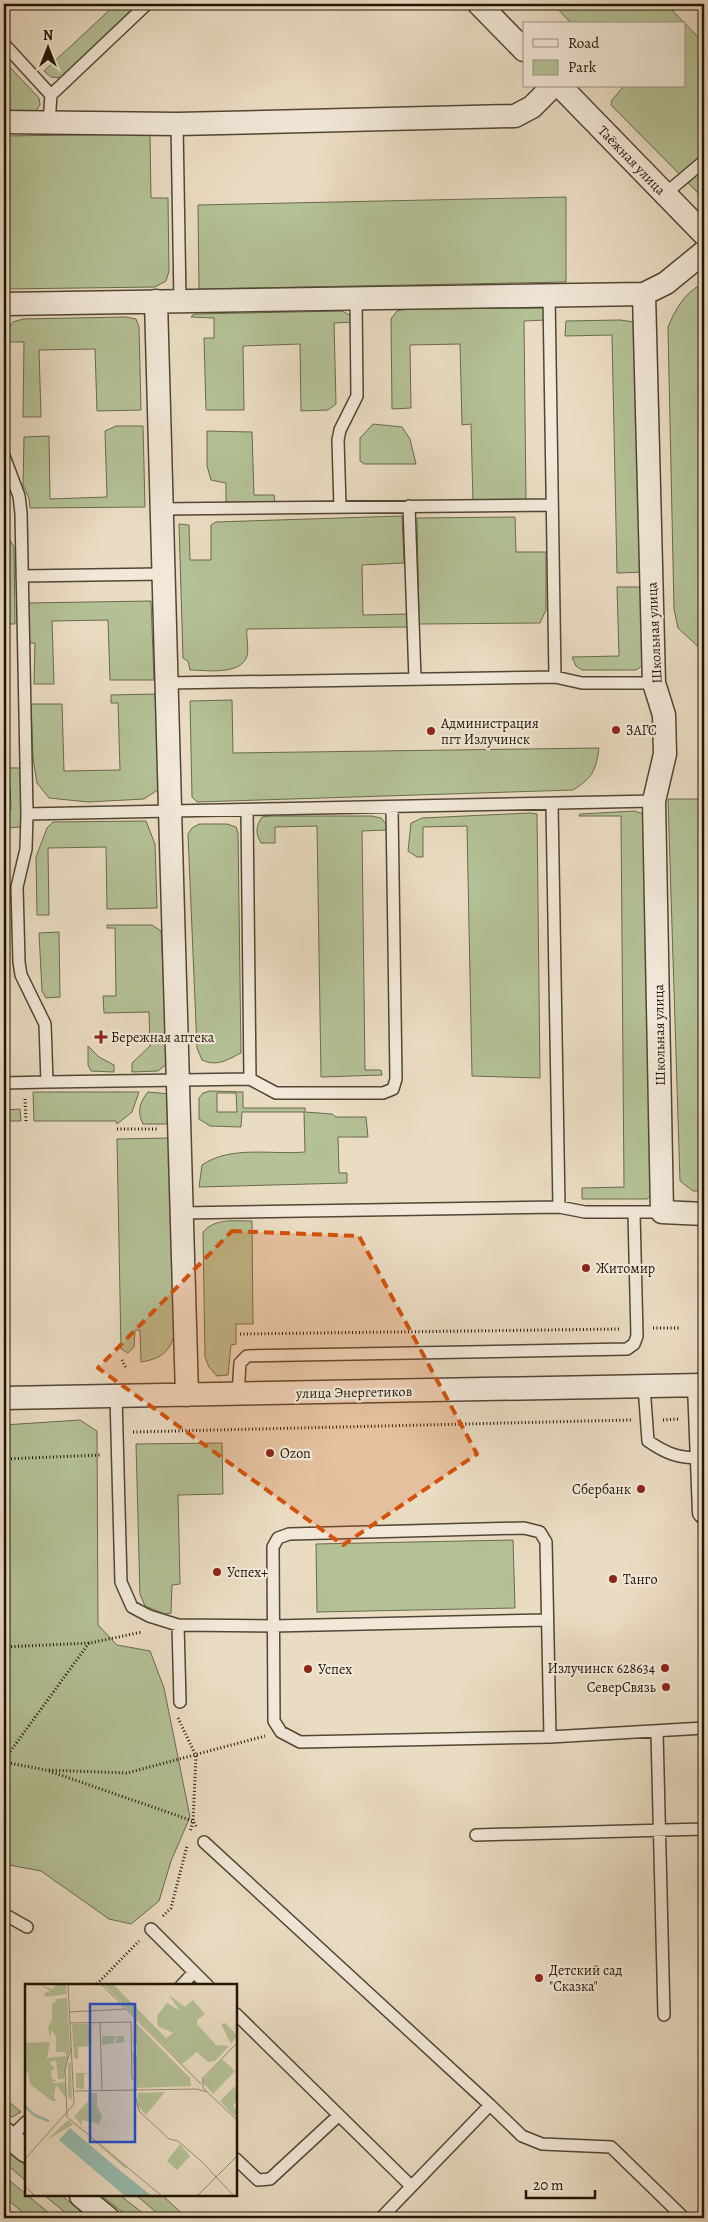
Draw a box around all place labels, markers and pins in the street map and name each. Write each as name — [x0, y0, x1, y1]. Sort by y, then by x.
place label: Администрация пгт Излучинск — [440, 714, 539, 749]
place label: ЗАГС — [626, 721, 657, 740]
marker: ЗАГС — [610, 724, 622, 736]
marker: Администрация пгт Излучинск — [425, 725, 437, 737]
place label: Бережная аптека — [111, 1028, 215, 1047]
marker: Бережная аптека — [95, 1031, 107, 1043]
place label: Житомир — [596, 1259, 655, 1278]
marker: Житомир — [580, 1262, 592, 1274]
place label: Ozon — [280, 1444, 311, 1463]
marker: Ozon — [264, 1447, 276, 1459]
place label: Сбербанк — [572, 1480, 631, 1499]
marker: Сбербанк — [635, 1483, 647, 1495]
place label: Успех+ — [227, 1563, 268, 1582]
marker: Успех+ — [211, 1566, 223, 1578]
place label: Танго — [623, 1570, 657, 1589]
marker: Танго — [607, 1573, 619, 1585]
place label: Излучинск 628634 — [547, 1659, 655, 1678]
place label: Успех — [318, 1660, 352, 1679]
marker: Излучинск 628634 — [659, 1662, 671, 1674]
marker: Успех — [302, 1663, 314, 1675]
place label: СеверСвязь — [587, 1678, 656, 1697]
marker: СеверСвязь — [660, 1681, 672, 1693]
place label: Детский сад "Сказка" — [549, 1961, 622, 1996]
marker: Детский сад "Сказка" — [533, 1972, 545, 1984]

